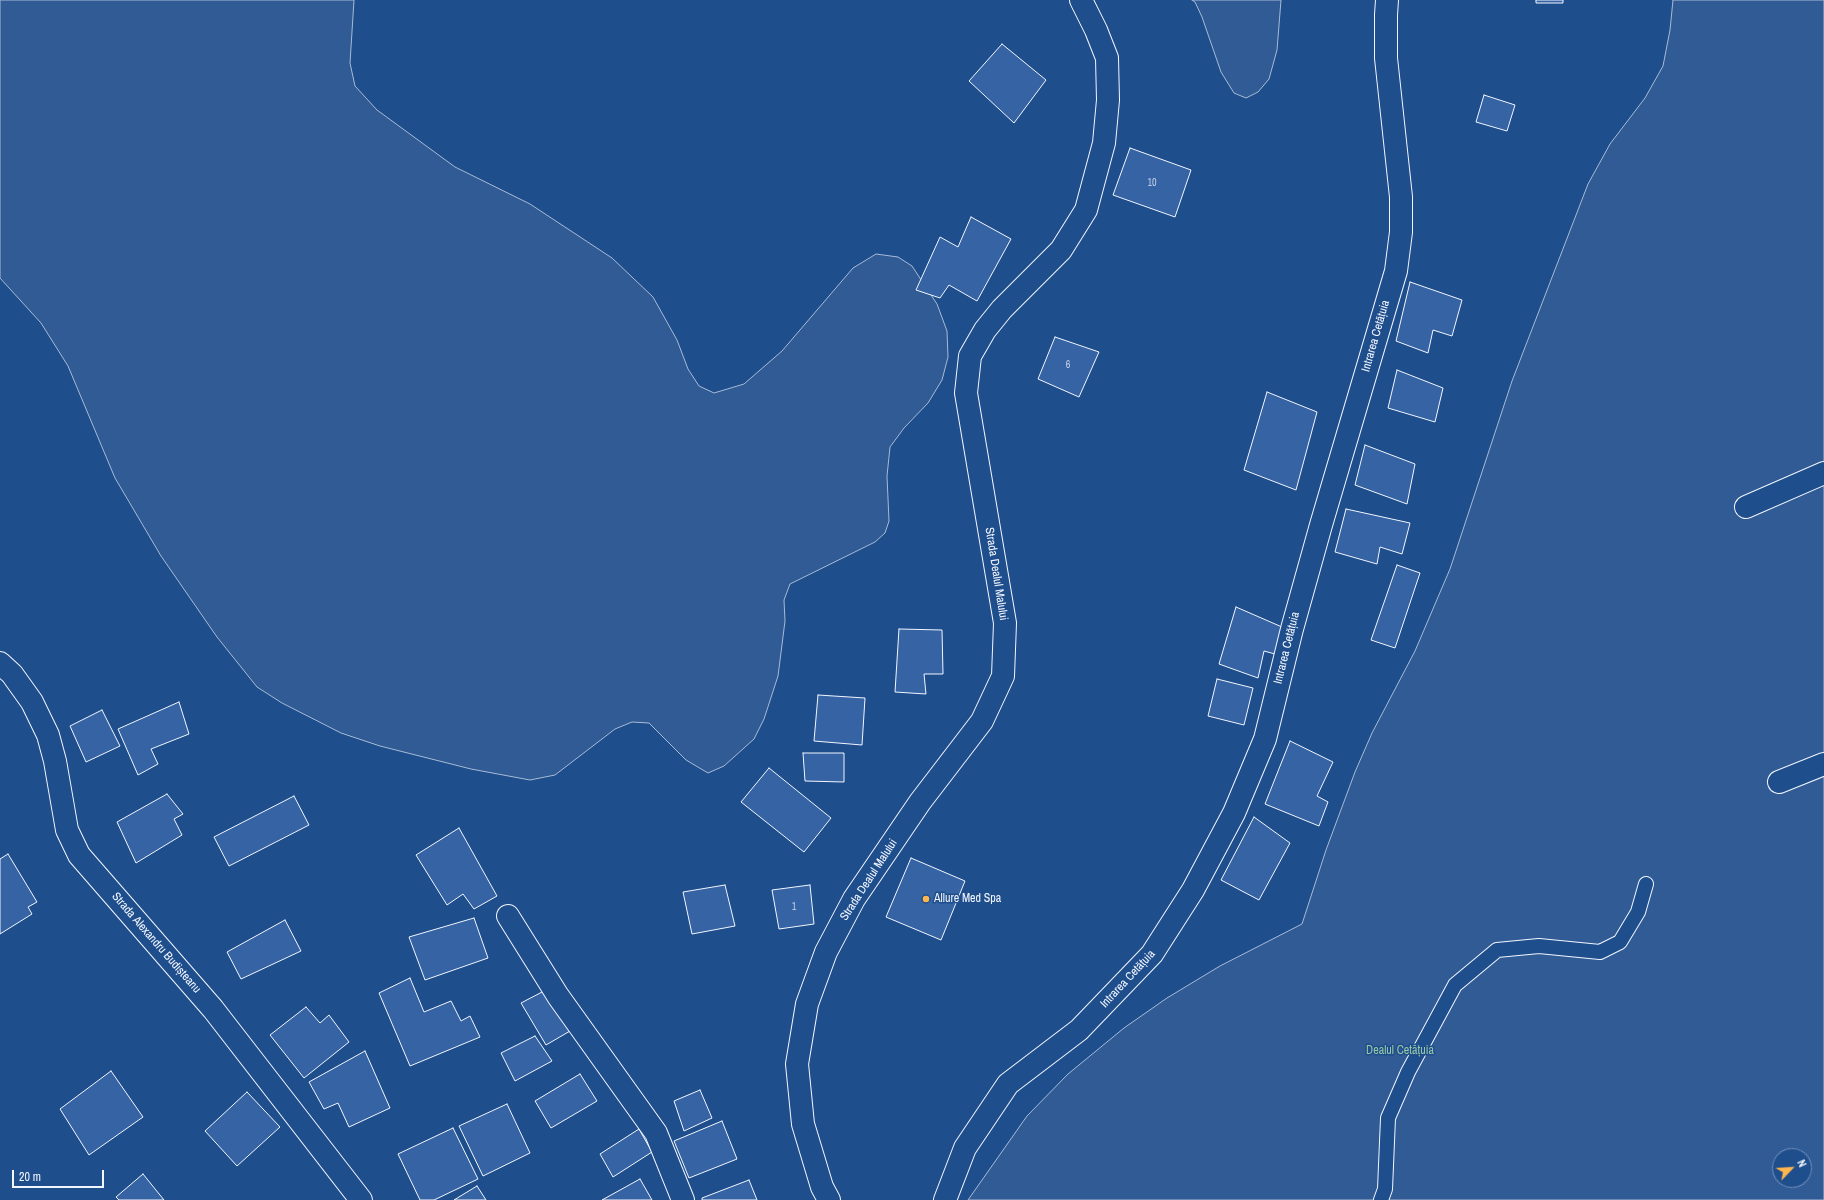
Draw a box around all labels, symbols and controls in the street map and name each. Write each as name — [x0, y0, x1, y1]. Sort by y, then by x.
house number: 10 — [1147, 177, 1157, 189]
street label: Intrarea Cetățuia — [1359, 299, 1393, 373]
house number: 6 — [1066, 359, 1070, 371]
street label: Strada Dealul Malului — [982, 526, 1010, 622]
street label: Intrarea Cetățuia — [1271, 610, 1303, 686]
street label: Strada Dealul Malului — [837, 837, 901, 923]
street label: Strada Alexandru Budișteanu — [108, 890, 204, 996]
place label: Allure Med Spa — [934, 892, 1001, 906]
marker: Allure Med Spa — [921, 894, 931, 904]
house number: 1 — [792, 901, 796, 913]
street label: Intrarea Cetățuia — [1098, 947, 1158, 1011]
park label: Dealul Cetățuia — [1366, 1044, 1434, 1058]
north arrow — [1772, 1148, 1812, 1188]
text: N — [1794, 1157, 1810, 1169]
scale bar — [14, 1162, 106, 1188]
text: 20 m — [19, 1169, 41, 1185]

